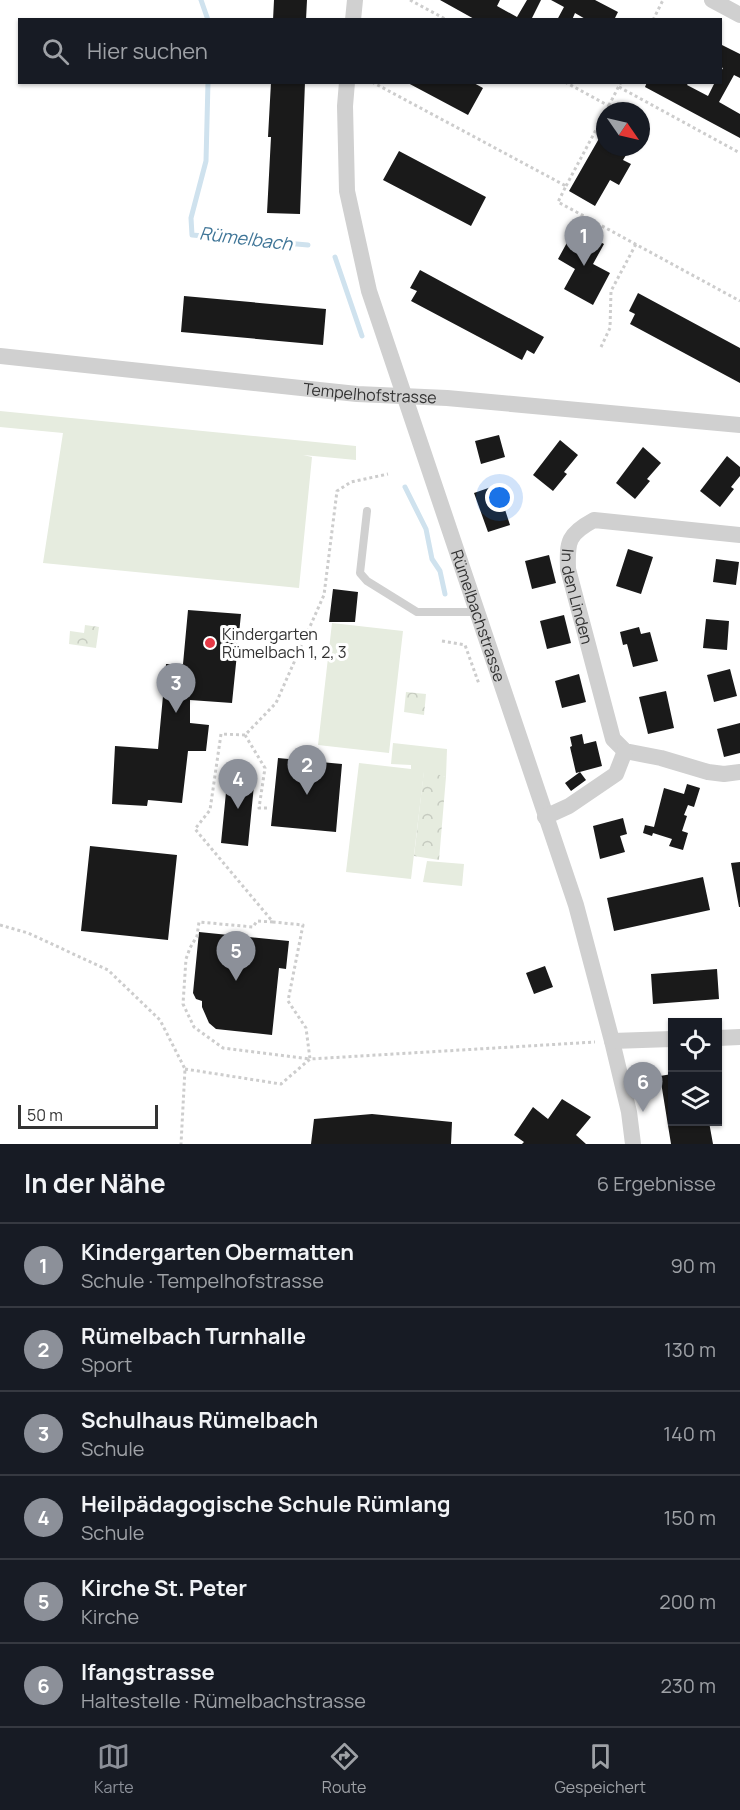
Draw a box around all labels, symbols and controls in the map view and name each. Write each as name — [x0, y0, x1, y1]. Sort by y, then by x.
search box — [18, 18, 722, 84]
icon: search — [39, 35, 72, 68]
text: Hier suchen — [87, 36, 208, 66]
north arrow — [596, 102, 650, 156]
pin: 1 — [564, 216, 604, 266]
water label: Rümelbach — [198, 220, 295, 256]
street label: Tempelhofstrasse — [302, 377, 437, 409]
your location — [485, 483, 514, 512]
street label: Rümelbachstrasse — [446, 547, 511, 685]
street label: In den Linden — [556, 548, 598, 646]
place label: Kindergarten Rümelbach 1, 2, 3 — [222, 623, 347, 663]
marker: Kindergarten Rümelbach 1, 2, 3 — [203, 636, 217, 650]
pin: 3 — [156, 664, 195, 713]
pin: 2 — [288, 746, 326, 795]
pin: 4 — [218, 760, 258, 809]
pin: 5 — [216, 932, 256, 981]
map controls — [668, 1018, 722, 1126]
button: locate — [668, 1018, 722, 1072]
pin: 6 — [624, 1062, 662, 1112]
button: layers — [668, 1072, 722, 1126]
scale bar — [18, 1102, 158, 1130]
text: 50 m — [27, 1104, 63, 1126]
text: In der Nähe — [24, 1165, 166, 1201]
text: 6 Ergebnisse — [597, 1170, 716, 1197]
text: Kindergarten Obermatten — [81, 1237, 354, 1267]
text: 1 — [39, 1252, 48, 1279]
text: 90 m — [670, 1252, 716, 1279]
text: Schule · Tempelhofstrasse — [81, 1267, 324, 1294]
text: Rümelbach Turnhalle — [81, 1321, 306, 1351]
text: 2 — [38, 1336, 49, 1363]
text: 130 m — [664, 1336, 716, 1363]
text: Sport — [81, 1351, 132, 1378]
text: Schulhaus Rümelbach — [81, 1405, 318, 1435]
text: 3 — [38, 1420, 49, 1447]
text: 140 m — [663, 1420, 716, 1447]
text: Schule — [81, 1435, 145, 1462]
text: Heilpädagogische Schule Rümlang — [81, 1489, 450, 1519]
text: 4 — [37, 1504, 50, 1531]
text: 150 m — [663, 1504, 716, 1531]
text: Schule — [81, 1519, 145, 1546]
text: Kirche St. Peter — [81, 1573, 247, 1603]
text: 5 — [38, 1588, 49, 1615]
text: 200 m — [659, 1588, 716, 1615]
text: Kirche — [81, 1603, 139, 1630]
text: Ifangstrasse — [81, 1657, 215, 1687]
text: 6 — [37, 1672, 50, 1699]
text: 230 m — [660, 1672, 716, 1699]
text: Haltestelle · Rümelbachstrasse — [81, 1687, 366, 1714]
tab: Karte — [94, 1740, 134, 1798]
tab: Route — [322, 1740, 366, 1798]
tab: Gespeichert — [554, 1740, 646, 1798]

